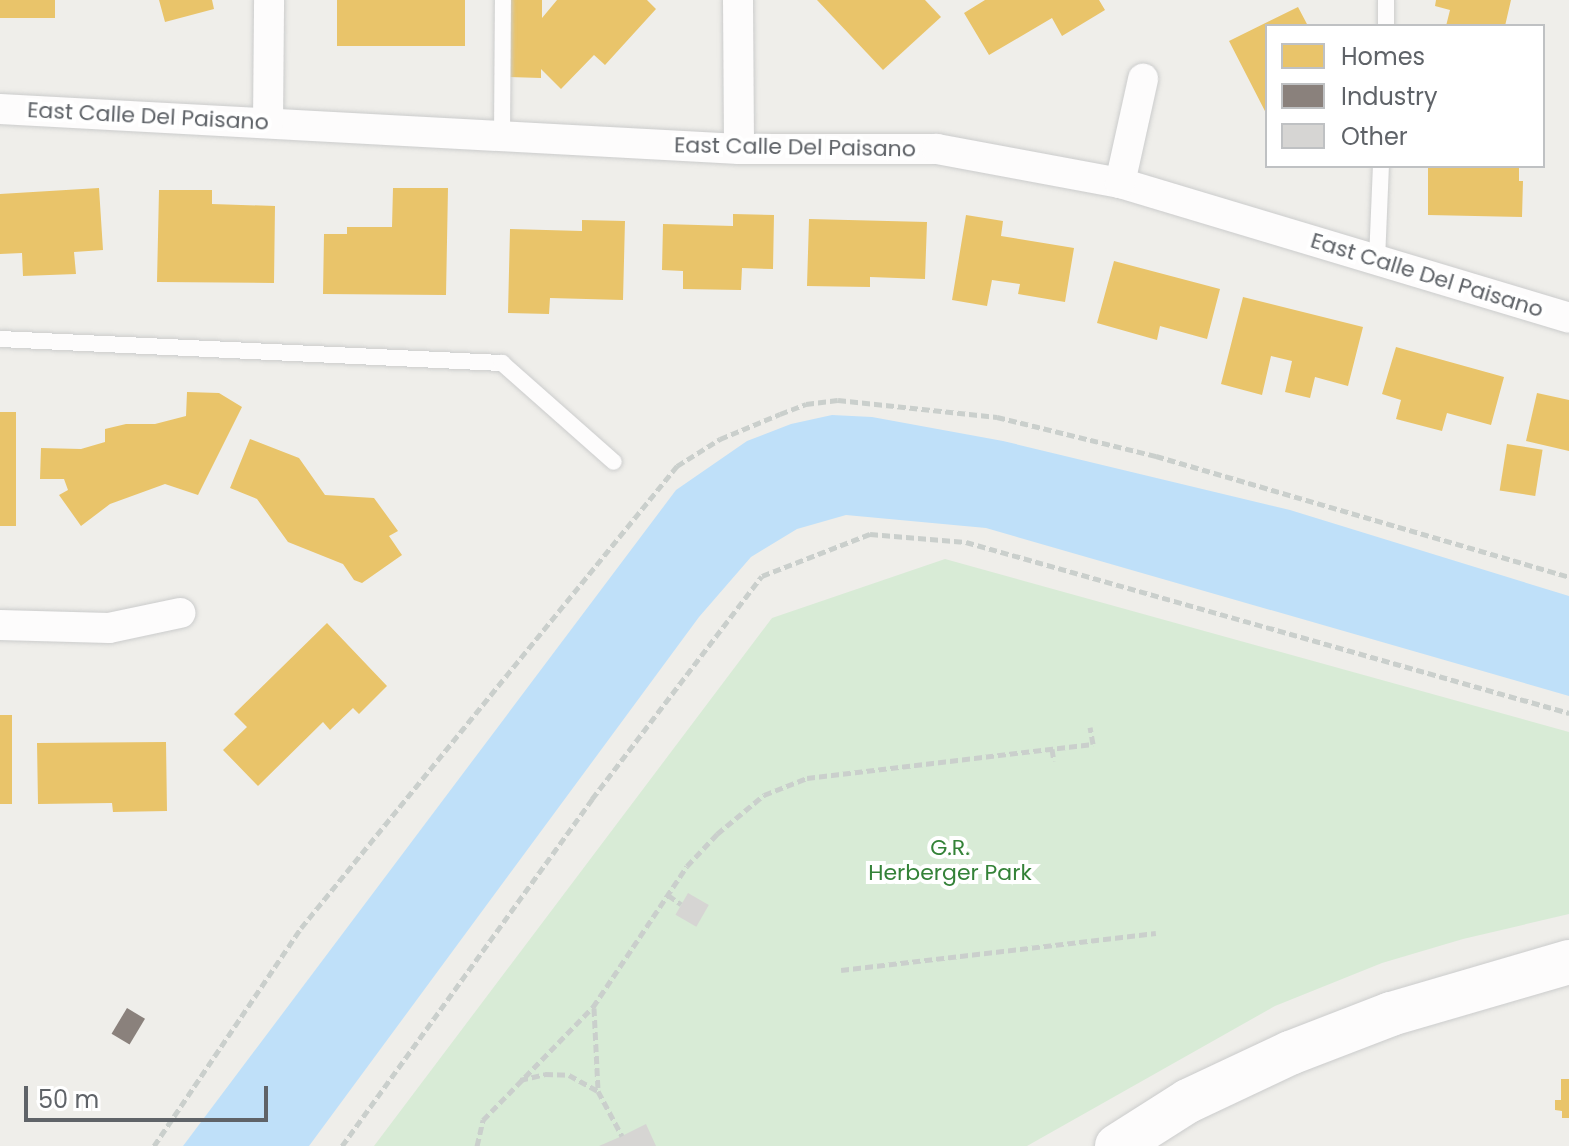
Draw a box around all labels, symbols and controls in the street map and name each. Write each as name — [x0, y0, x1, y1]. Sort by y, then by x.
legend — [1265, 24, 1545, 168]
text: Homes — [1341, 40, 1425, 73]
text: Industry — [1341, 80, 1438, 113]
street label: East Calle Del Paisano — [27, 96, 269, 136]
text: Other — [1341, 120, 1408, 153]
street label: East Calle Del Paisano — [674, 132, 916, 162]
street label: East Calle Del Paisano — [1308, 227, 1546, 323]
park label: G.R. Herberger Park — [868, 834, 1032, 886]
scale bar — [28, 1070, 272, 1120]
text: 50 m — [38, 1083, 99, 1116]

